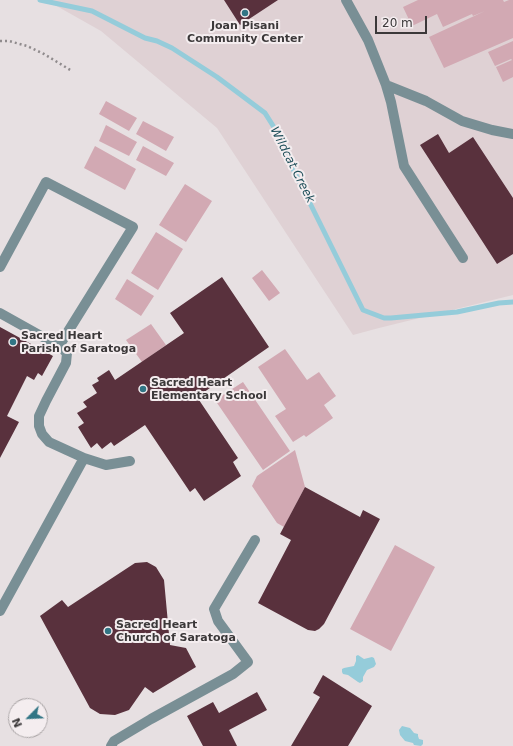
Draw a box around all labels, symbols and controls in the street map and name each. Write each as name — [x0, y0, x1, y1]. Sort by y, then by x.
marker: Joan Pisani Community Center — [240, 8, 250, 18]
scale bar — [377, 8, 429, 34]
text: 20 m — [382, 16, 413, 30]
place label: Joan Pisani Community Center — [187, 19, 303, 45]
water label: Wildcat Creek — [267, 124, 317, 206]
place label: Sacred Heart Parish of Saratoga — [21, 329, 136, 355]
marker: Sacred Heart Parish of Saratoga — [8, 337, 18, 347]
place label: Sacred Heart Elementary School — [151, 376, 267, 402]
marker: Sacred Heart Elementary School — [138, 384, 148, 394]
place label: Sacred Heart Church of Saratoga — [116, 618, 236, 644]
marker: Sacred Heart Church of Saratoga — [103, 626, 113, 636]
north arrow — [8, 698, 48, 738]
text: N — [10, 716, 25, 730]

